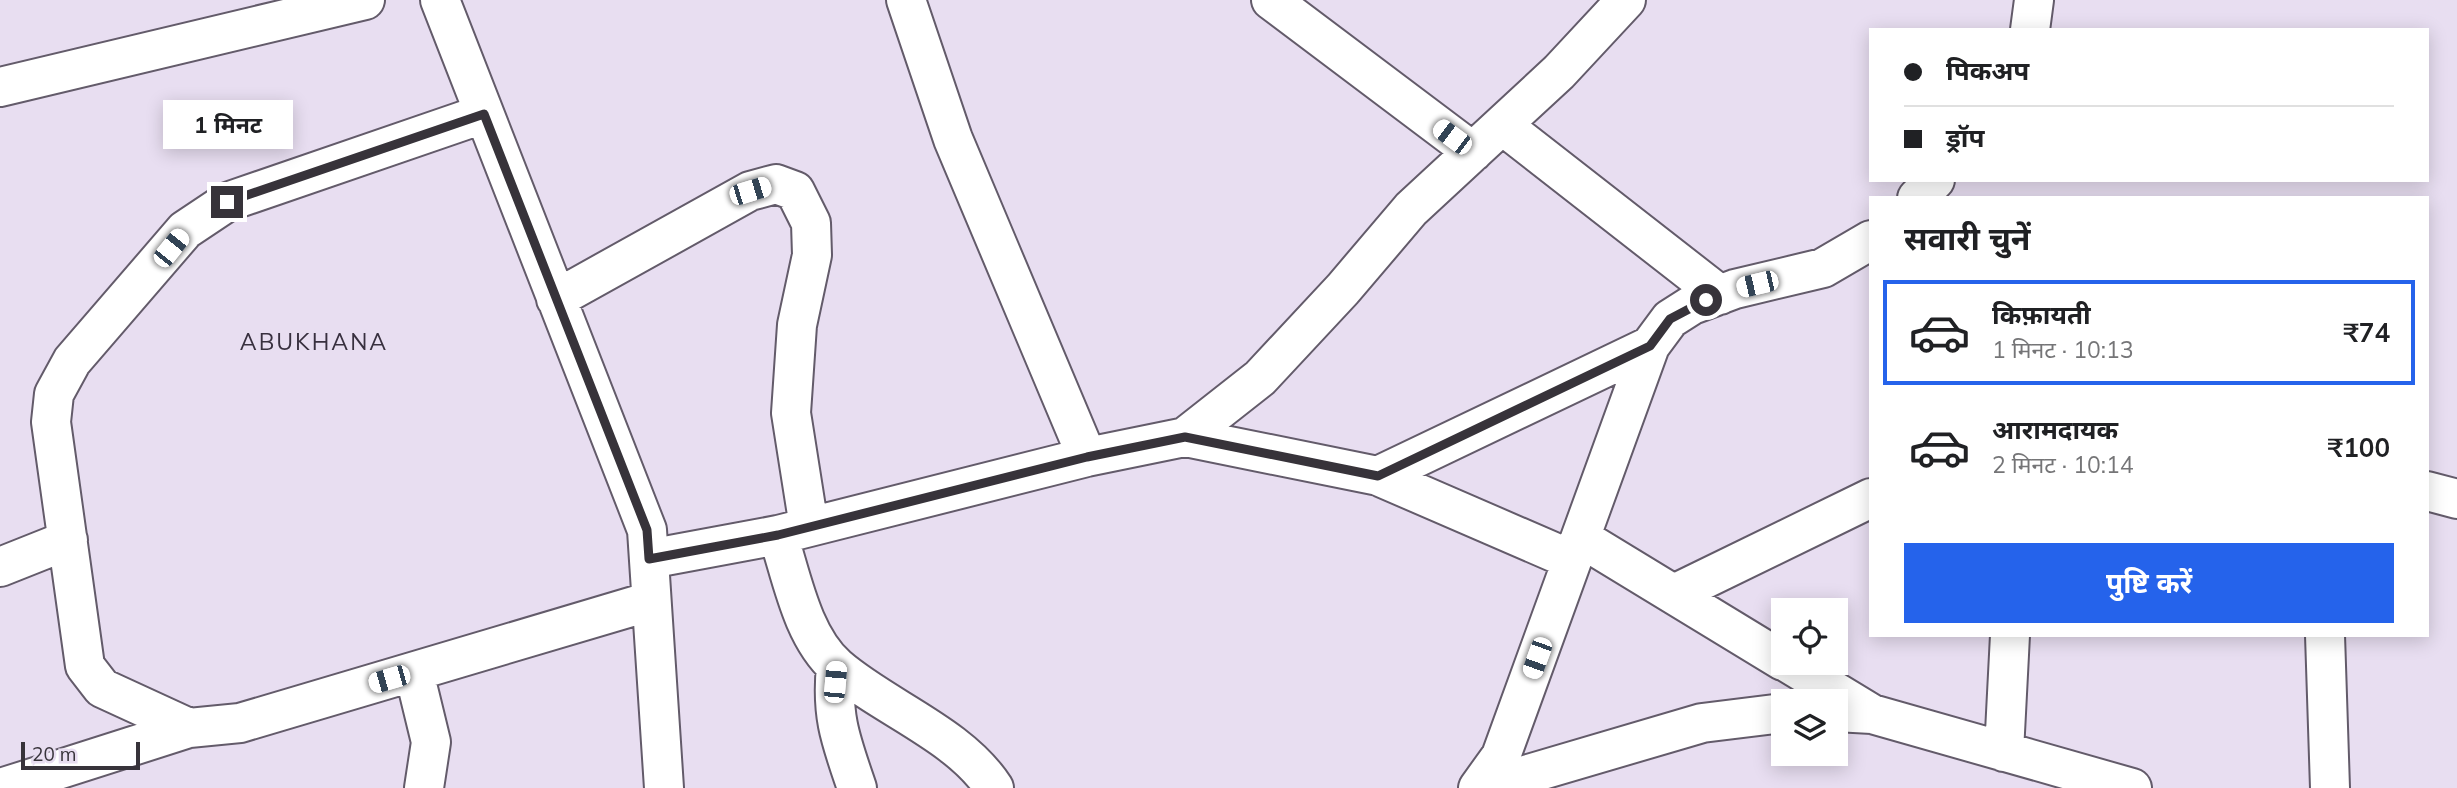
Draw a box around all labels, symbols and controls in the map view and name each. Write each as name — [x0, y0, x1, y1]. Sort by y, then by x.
text: पिकअप — [1946, 54, 2029, 87]
callout: 1 मिनट — [162, 100, 292, 150]
text: 1 मिनट — [194, 110, 262, 139]
car — [1429, 116, 1476, 158]
text: ड्रॉप — [1946, 121, 1984, 154]
car — [727, 175, 774, 207]
route end — [211, 186, 243, 218]
text: सवारी चुनें — [1904, 218, 2031, 258]
car — [150, 225, 193, 271]
car — [1735, 269, 1780, 299]
route start — [1690, 284, 1722, 316]
text: किफ़ायती — [1992, 298, 2091, 331]
icon: car — [1908, 301, 1971, 364]
text: ₹74 — [2343, 316, 2390, 349]
district label: ABUKHANA — [240, 327, 388, 356]
text: 1 मिनट · 10:13 — [1992, 335, 2134, 364]
text: आरामदायक — [1992, 413, 2118, 446]
icon: car — [1908, 416, 1971, 479]
text: ₹100 — [2328, 431, 2390, 464]
text: 2 मिनट · 10:14 — [1992, 450, 2134, 479]
button: पुष्टि करें — [1904, 543, 2394, 623]
map controls — [1771, 598, 1848, 766]
button: locate — [1771, 598, 1848, 675]
car — [1520, 635, 1555, 681]
car — [823, 660, 848, 704]
car — [366, 663, 413, 695]
button: layers — [1771, 689, 1848, 766]
scale bar — [21, 739, 140, 771]
text: 20 m — [32, 742, 76, 766]

